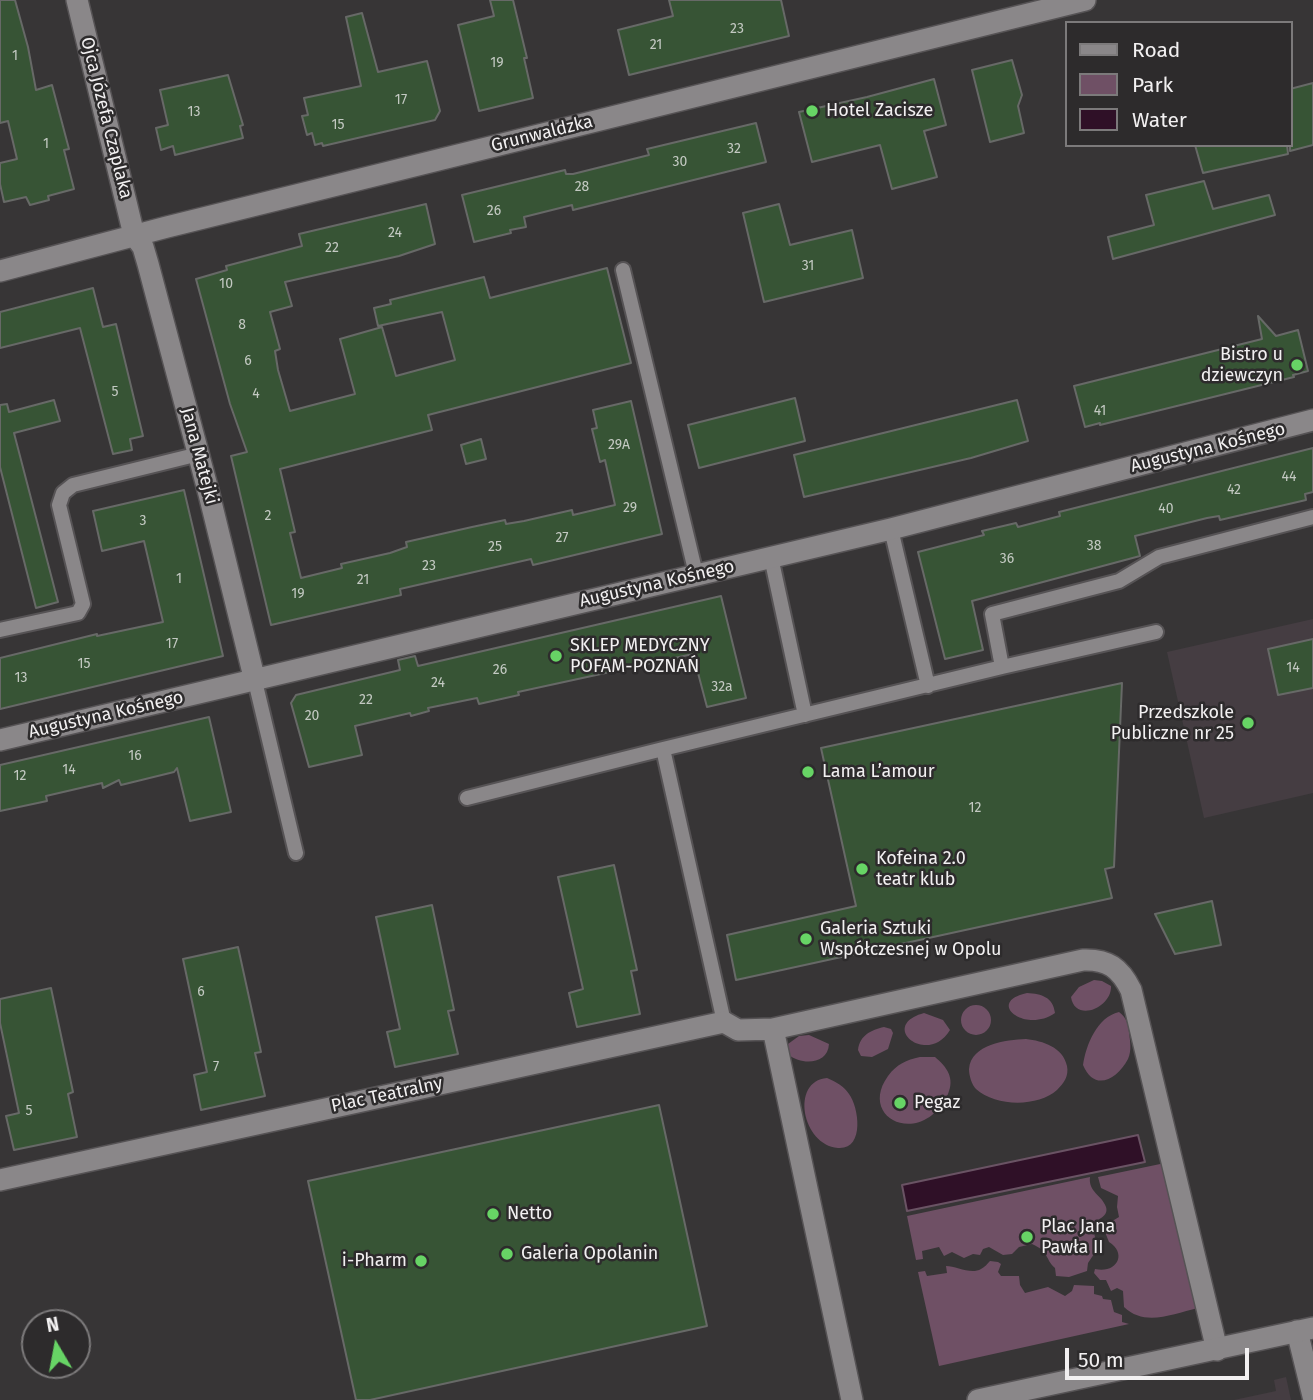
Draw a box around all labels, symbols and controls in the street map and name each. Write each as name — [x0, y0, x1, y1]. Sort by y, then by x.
house number: 23 — [730, 21, 744, 37]
legend — [1064, 21, 1292, 147]
street label: Ojca Józefa Czaplaka — [75, 35, 137, 201]
house number: 21 — [650, 37, 662, 53]
text: Road — [1132, 37, 1180, 63]
house number: 1 — [12, 48, 18, 64]
house number: 19 — [490, 55, 504, 71]
text: Park — [1132, 72, 1173, 98]
house number: 17 — [395, 92, 407, 108]
place label: Hotel Zacisze — [826, 100, 933, 122]
marker: Hotel Zacisze — [804, 103, 820, 119]
house number: 13 — [187, 104, 201, 120]
text: Water — [1132, 107, 1187, 133]
street label: Grunwaldzka — [489, 111, 595, 157]
house number: 15 — [331, 117, 345, 133]
house number: 1 — [43, 136, 49, 152]
house number: 32 — [727, 141, 741, 157]
house number: 30 — [673, 154, 687, 170]
house number: 28 — [575, 179, 589, 195]
house number: 26 — [487, 203, 501, 219]
house number: 24 — [388, 225, 402, 241]
house number: 22 — [325, 240, 339, 256]
house number: 31 — [802, 258, 814, 274]
house number: 10 — [219, 276, 233, 292]
house number: 8 — [238, 317, 246, 333]
place label: Bistro u dziewczyn — [1201, 344, 1283, 386]
house number: 6 — [244, 353, 252, 369]
marker: Bistro u dziewczyn — [1289, 357, 1305, 373]
house number: 5 — [111, 384, 119, 400]
house number: 4 — [252, 386, 260, 402]
house number: 41 — [1094, 403, 1106, 419]
street label: Jana Matejki — [176, 405, 222, 507]
street label: Augustyna Kośnego — [1129, 418, 1287, 478]
house number: 29A — [608, 437, 630, 453]
house number: 44 — [1282, 469, 1296, 485]
house number: 42 — [1227, 482, 1241, 498]
house number: 29 — [623, 500, 637, 516]
house number: 40 — [1158, 501, 1174, 517]
house number: 2 — [265, 508, 271, 524]
house number: 3 — [140, 513, 146, 529]
house number: 27 — [555, 530, 569, 546]
house number: 38 — [1087, 538, 1101, 554]
house number: 25 — [488, 539, 502, 555]
house number: 36 — [1000, 551, 1014, 567]
street label: Augustyna Kośnego — [577, 556, 737, 612]
house number: 23 — [422, 558, 436, 574]
house number: 1 — [176, 571, 182, 587]
house number: 21 — [357, 572, 369, 588]
house number: 19 — [291, 586, 305, 602]
place label: SKLEP MEDYCZNY POFAM-POZNAŃ — [570, 635, 710, 678]
house number: 17 — [166, 636, 178, 652]
marker: SKLEP MEDYCZNY POFAM-POZNAŃ — [548, 648, 564, 664]
house number: 15 — [77, 656, 91, 672]
house number: 14 — [1286, 660, 1300, 676]
house number: 26 — [493, 662, 507, 678]
house number: 13 — [14, 670, 28, 686]
house number: 24 — [431, 675, 445, 691]
house number: 32a — [711, 679, 733, 695]
street label: Augustyna Kośnego — [26, 687, 186, 743]
house number: 22 — [359, 692, 373, 708]
place label: Przedszkole Publiczne nr 25 — [1111, 702, 1234, 744]
house number: 20 — [305, 708, 319, 724]
marker: Przedszkole Publiczne nr 25 — [1240, 715, 1256, 731]
house number: 16 — [128, 748, 142, 764]
place label: Lama L’amour — [822, 761, 935, 783]
house number: 14 — [62, 762, 76, 778]
marker: Lama L’amour — [800, 764, 816, 780]
house number: 12 — [14, 768, 26, 784]
house number: 12 — [969, 800, 981, 816]
place label: Kofeina 2.0 teatr klub — [876, 848, 966, 890]
marker: Kofeina 2.0 teatr klub — [854, 861, 870, 877]
place label: Galeria Sztuki Współczesnej w Opolu — [820, 918, 1002, 960]
marker: Galeria Sztuki Współczesnej w Opolu — [798, 931, 814, 947]
house number: 6 — [197, 984, 205, 1000]
house number: 7 — [213, 1059, 219, 1075]
street label: Plac Teatralny — [329, 1073, 445, 1117]
place label: Pegaz — [914, 1092, 960, 1114]
marker: Pegaz — [892, 1095, 908, 1111]
house number: 5 — [25, 1103, 33, 1119]
place label: Netto — [507, 1203, 552, 1225]
marker: Netto — [485, 1206, 501, 1222]
place label: Plac Jana Pawła II — [1041, 1216, 1115, 1258]
marker: Plac Jana Pawła II — [1019, 1229, 1035, 1245]
place label: Galeria Opolanin — [521, 1243, 658, 1265]
marker: Galeria Opolanin — [499, 1246, 515, 1262]
place label: i-Pharm — [342, 1250, 407, 1272]
marker: i-Pharm — [413, 1253, 429, 1269]
north arrow — [21, 1309, 91, 1379]
text: N — [44, 1312, 61, 1337]
scale bar — [1068, 1334, 1252, 1378]
text: 50 m — [1078, 1347, 1124, 1373]

